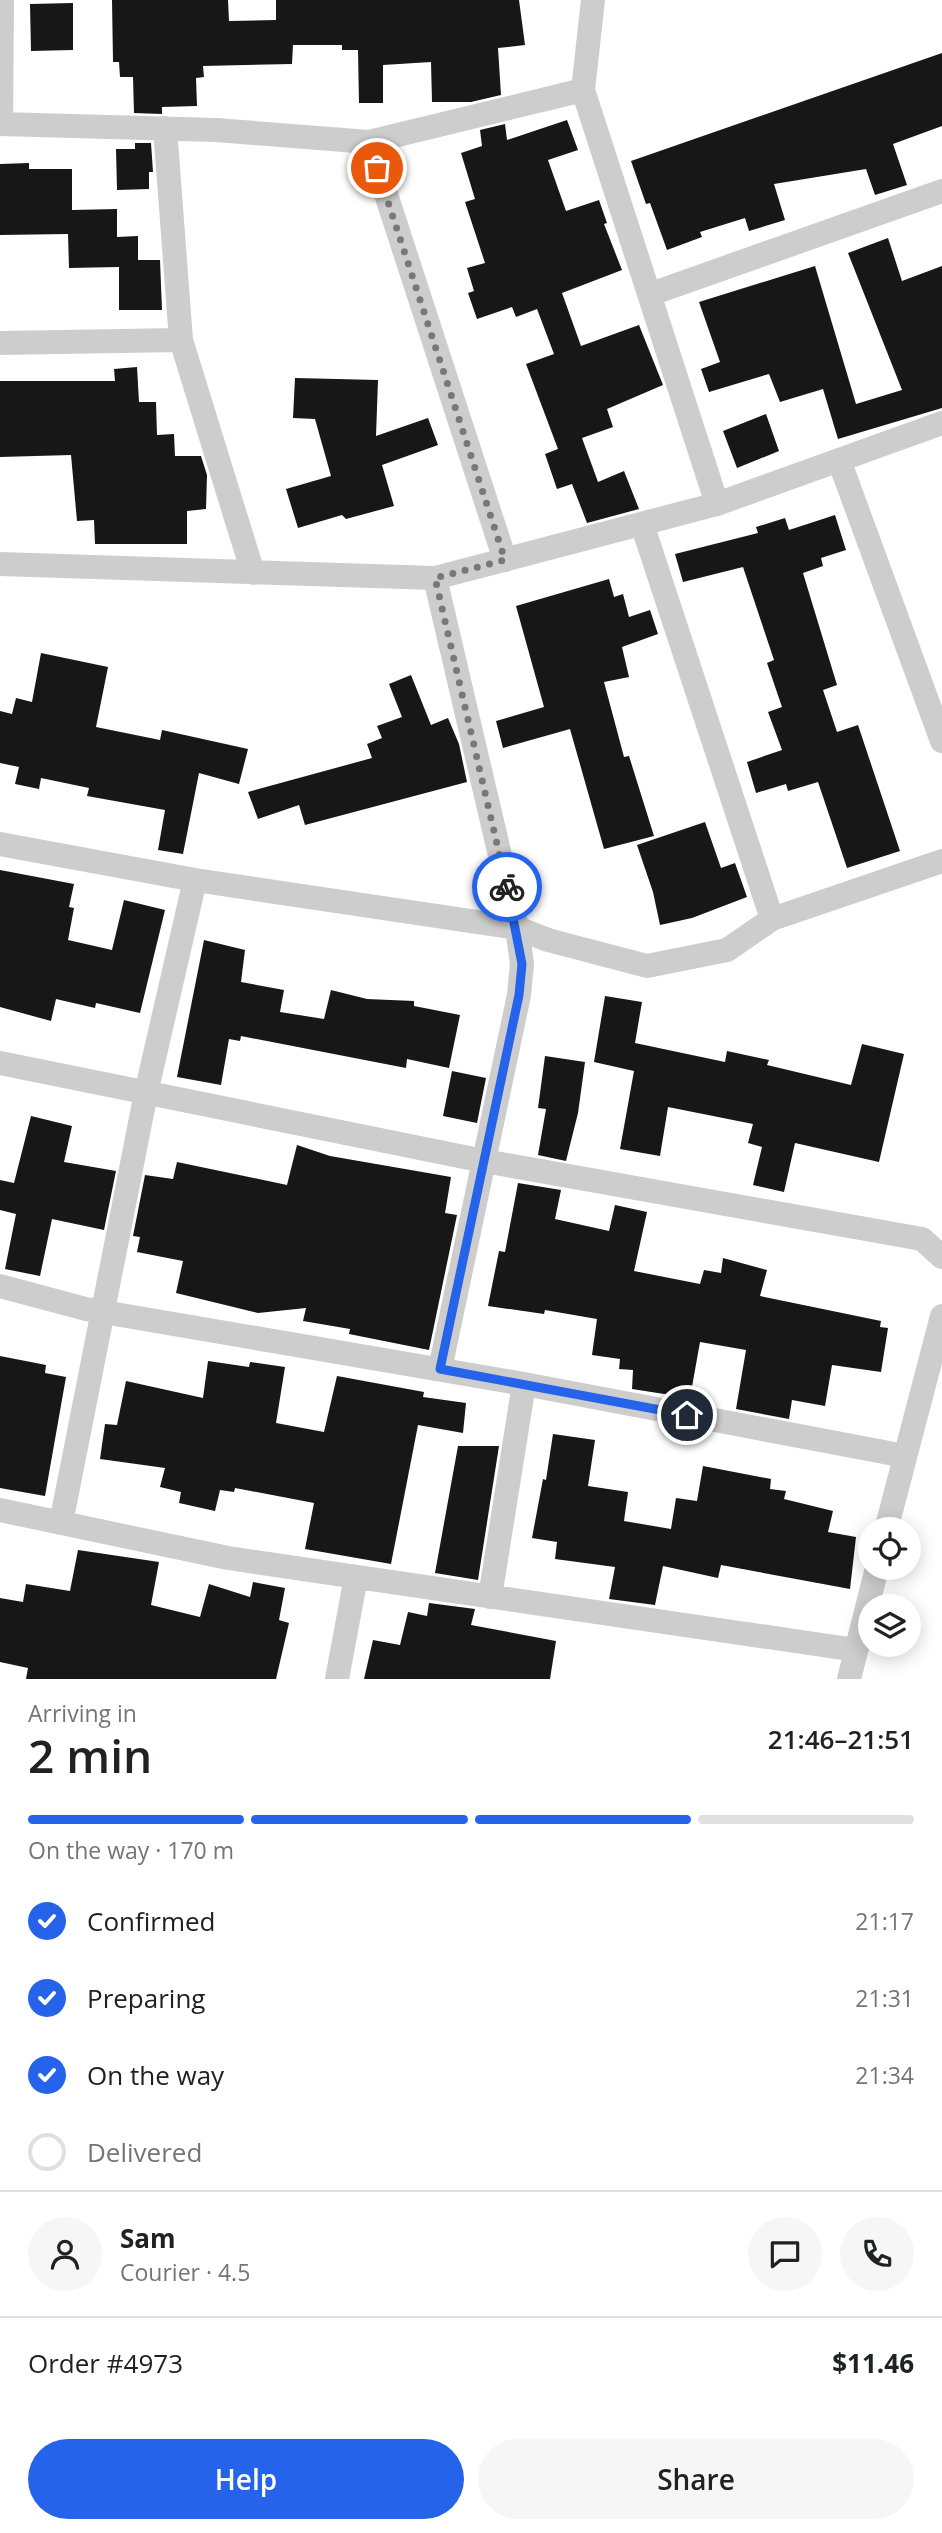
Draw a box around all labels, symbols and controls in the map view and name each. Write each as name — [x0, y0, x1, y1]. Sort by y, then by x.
pin — [347, 138, 407, 198]
icon: bag — [358, 149, 396, 187]
courier — [472, 852, 542, 922]
icon: bike — [488, 868, 526, 906]
pin — [657, 1385, 717, 1445]
icon: home — [668, 1396, 706, 1434]
map controls — [858, 1517, 921, 1657]
button: locate — [858, 1517, 921, 1580]
button: layers — [858, 1594, 921, 1657]
text: Arriving in — [28, 1697, 137, 1729]
text: 21:46–21:51 — [768, 1721, 914, 1757]
text: 2 min — [28, 1724, 152, 1786]
text: On the way · 170 m — [28, 1834, 234, 1866]
icon: check — [28, 1902, 66, 1940]
text: Confirmed — [87, 1903, 215, 1939]
text: 21:17 — [855, 1905, 914, 1937]
icon: check — [28, 1979, 66, 2017]
text: Preparing — [87, 1980, 205, 2016]
text: 21:31 — [855, 1982, 914, 2014]
icon: check — [28, 2056, 66, 2094]
text: On the way — [87, 2057, 224, 2093]
text: 21:34 — [855, 2059, 914, 2091]
text: Delivered — [87, 2134, 202, 2170]
button: person — [28, 2217, 102, 2291]
button: chat — [748, 2217, 822, 2291]
button: phone — [840, 2217, 914, 2291]
text: Sam — [120, 2220, 176, 2256]
text: Courier · 4.5 — [120, 2256, 250, 2288]
text: Order #4973 — [28, 2345, 183, 2381]
text: $11.46 — [832, 2345, 914, 2381]
button: Help — [28, 2439, 464, 2519]
button: Share — [478, 2439, 914, 2519]

